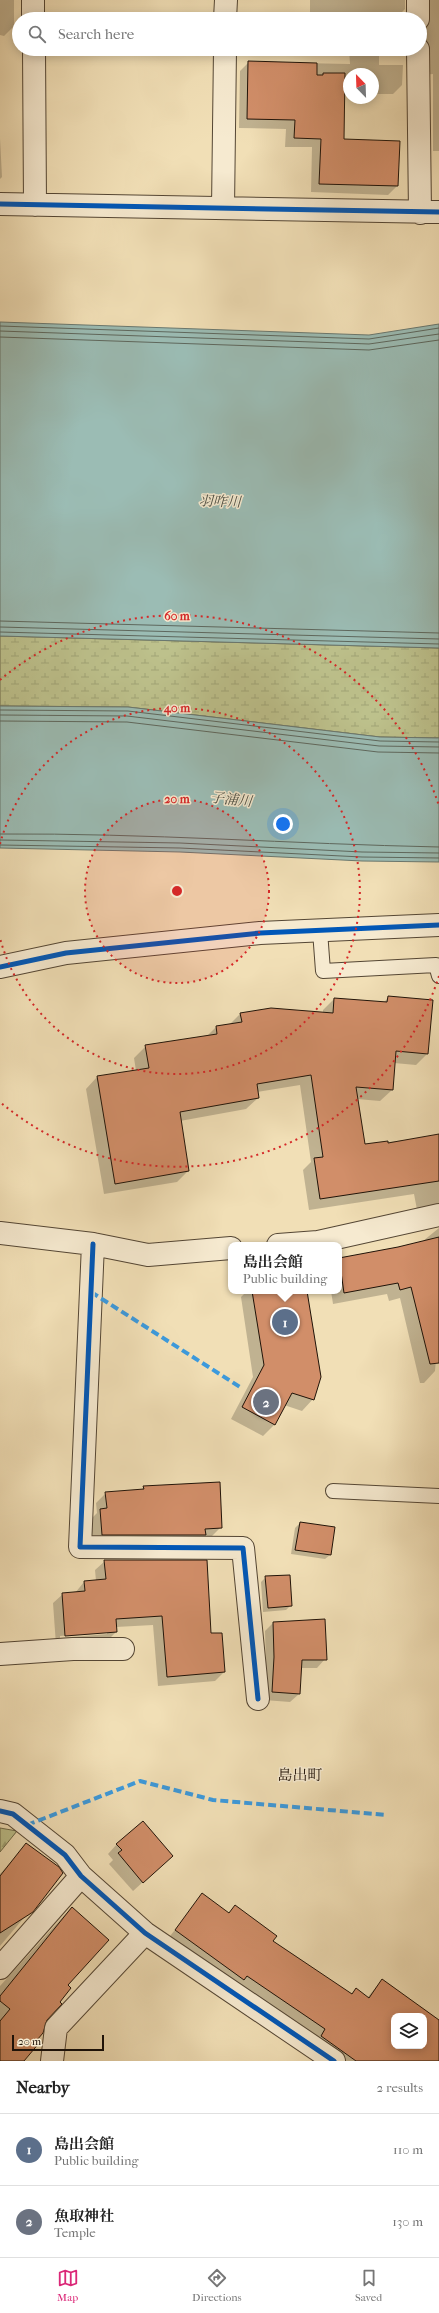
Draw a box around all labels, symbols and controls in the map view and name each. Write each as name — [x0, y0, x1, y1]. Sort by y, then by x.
search box — [12, 12, 427, 56]
icon: search — [26, 23, 48, 45]
text: Search here — [58, 25, 134, 43]
north arrow — [343, 68, 379, 104]
water label: 羽咋川 — [199, 492, 243, 511]
text: 60 m — [164, 609, 191, 623]
text: 40 m — [163, 701, 191, 716]
water label: 子浦川 — [209, 789, 255, 810]
text: 20 m — [164, 792, 191, 806]
your location — [273, 814, 293, 834]
centre of rings — [170, 884, 184, 898]
popup — [228, 1242, 342, 1294]
text: 島出会館 — [243, 1253, 303, 1271]
text: Public building — [243, 1271, 327, 1286]
pin: 1 — [272, 1307, 298, 1337]
pin: 2 — [253, 1387, 279, 1417]
district label: 島出町 — [277, 1766, 323, 1784]
map controls — [391, 2013, 427, 2049]
button: layers — [391, 2013, 427, 2049]
scale bar — [12, 2033, 104, 2052]
text: 20 m — [18, 2035, 41, 2048]
text: Nearby — [16, 2077, 70, 2097]
text: 2 results — [377, 2080, 423, 2095]
text: 島出会館 — [54, 2135, 114, 2153]
text: 1 — [27, 2142, 31, 2157]
text: 110 m — [393, 2142, 423, 2157]
text: Public building — [54, 2153, 139, 2168]
text: 魚取神社 — [54, 2207, 114, 2225]
text: 2 — [26, 2214, 32, 2229]
text: 130 m — [392, 2214, 423, 2229]
text: Temple — [54, 2225, 96, 2240]
tab: Map — [57, 2267, 79, 2304]
tab: Directions — [192, 2267, 242, 2304]
tab: Saved — [355, 2267, 382, 2304]

